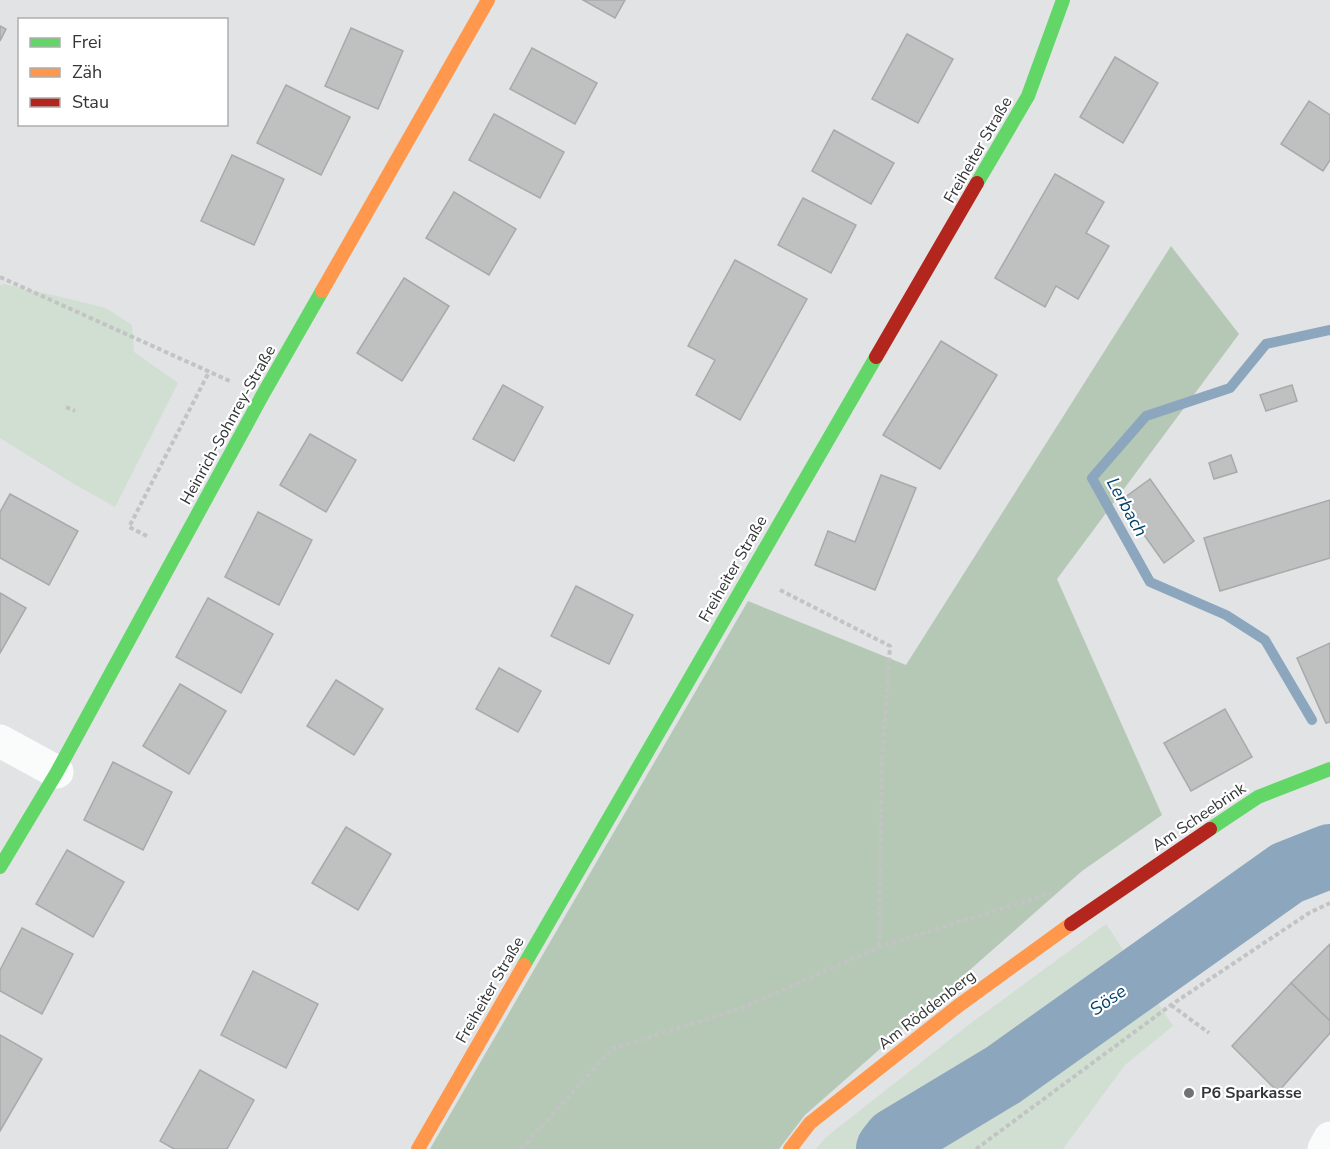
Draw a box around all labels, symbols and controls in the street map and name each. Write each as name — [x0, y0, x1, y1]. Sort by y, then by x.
legend — [18, 18, 228, 126]
text: Frei — [72, 30, 102, 54]
text: Zäh — [72, 60, 102, 84]
text: Stau — [72, 90, 109, 114]
street label: Freiheiter Straße — [939, 93, 1017, 207]
street label: Heinrich-Sohnrey-Straße — [175, 341, 281, 509]
water label: Lerbach — [1101, 473, 1153, 541]
street label: Freiheiter Straße — [694, 512, 772, 626]
street label: Am Scheebrink — [1148, 777, 1251, 857]
street label: Freiheiter Straße — [451, 933, 529, 1047]
street label: Am Röddenberg — [874, 965, 980, 1055]
water label: Söse — [1085, 979, 1131, 1021]
place label: P6 Sparkasse — [1201, 1082, 1302, 1104]
marker: P6 Sparkasse — [1182, 1086, 1196, 1100]

